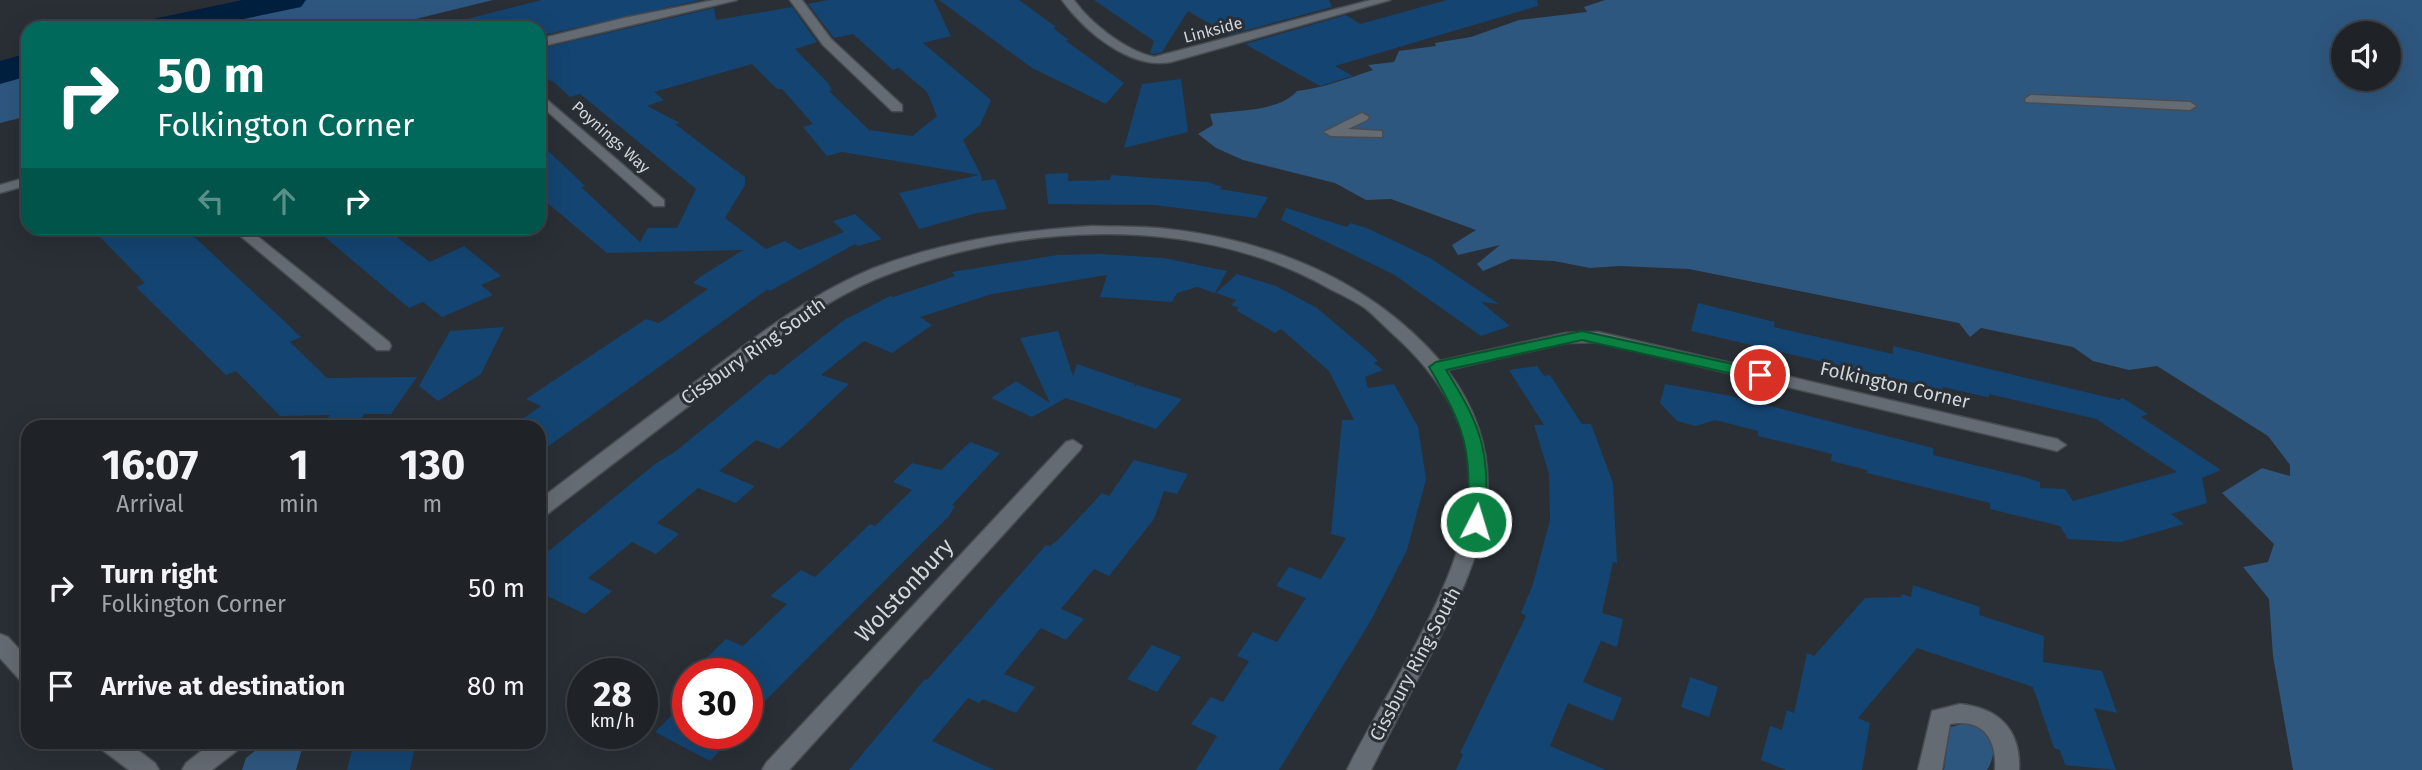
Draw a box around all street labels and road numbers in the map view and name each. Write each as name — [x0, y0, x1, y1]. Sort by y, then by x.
street label: Linkside — [1181, 13, 1245, 47]
street label: Poynings Way — [568, 97, 654, 177]
street label: Cissbury Ring South — [676, 293, 830, 409]
street label: Folkington Corner — [1818, 357, 1973, 414]
street label: Wolstonbury — [849, 532, 960, 648]
street label: Cissbury Ring South — [1365, 583, 1465, 745]

